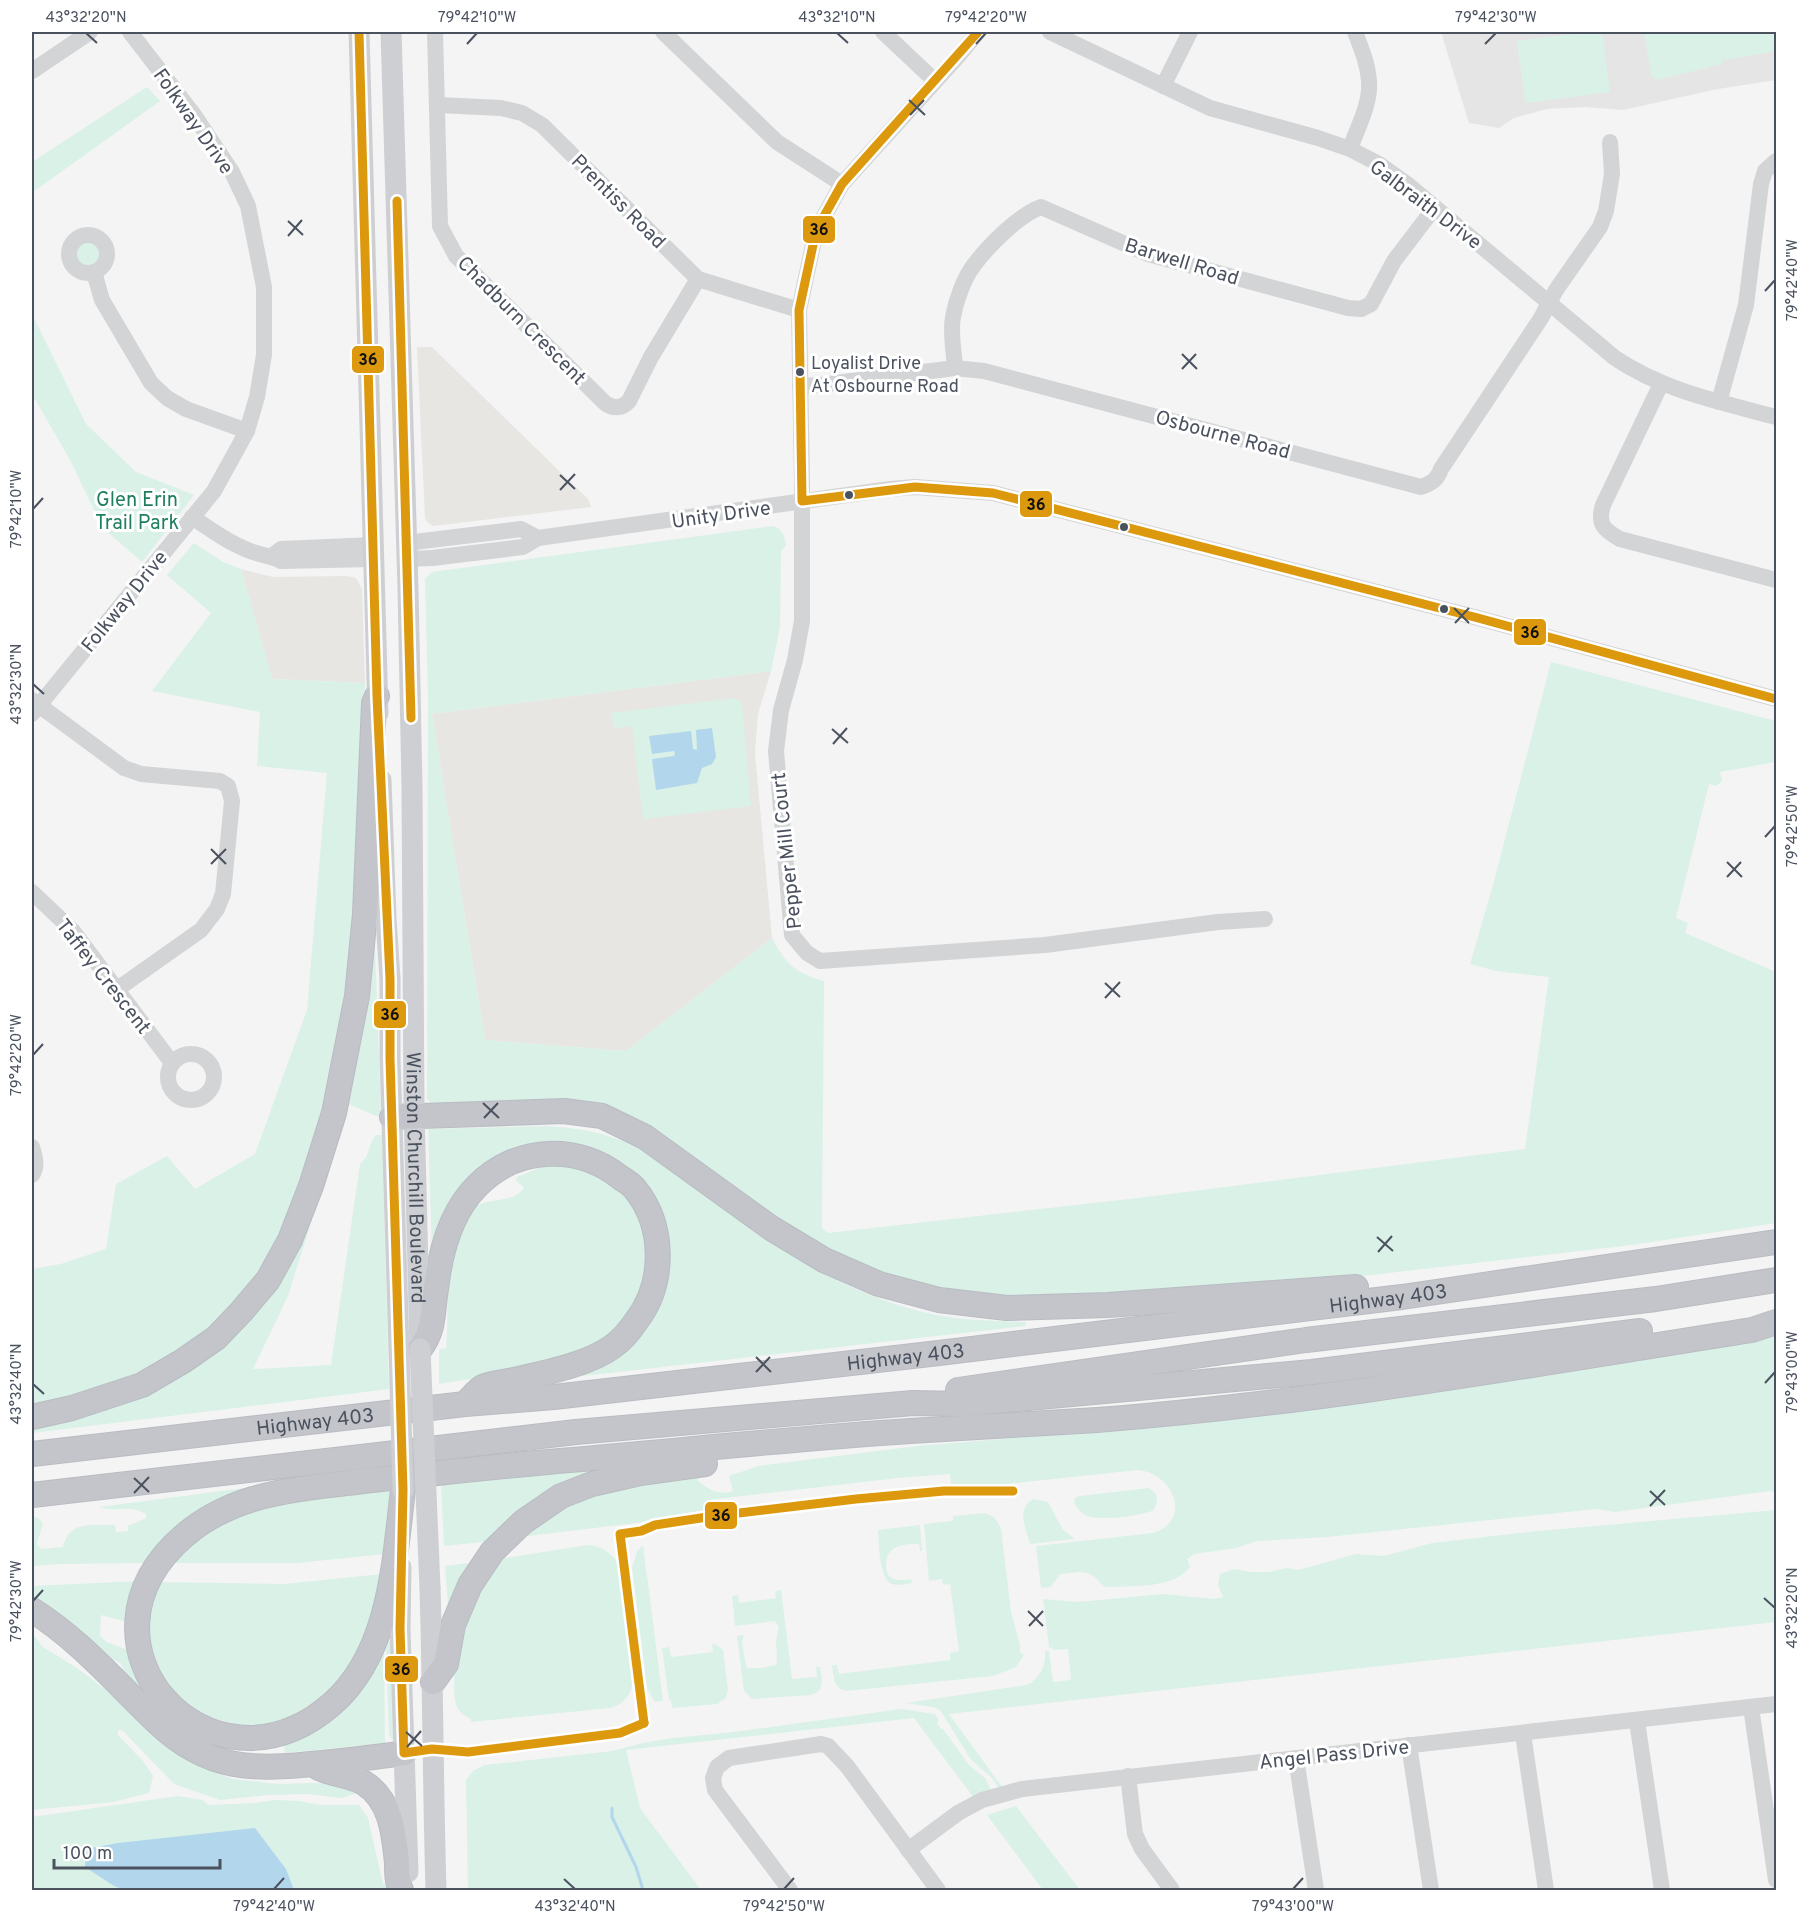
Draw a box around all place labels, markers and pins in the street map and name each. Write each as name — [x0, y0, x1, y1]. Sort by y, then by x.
place label: Loyalist Drive At Osbourne Road — [811, 353, 959, 399]
marker: Loyalist Drive At Osbourne Road — [794, 366, 806, 378]
unlabelled marker — [843, 489, 855, 501]
unlabelled marker — [1118, 521, 1130, 533]
unlabelled marker — [1438, 603, 1450, 615]

